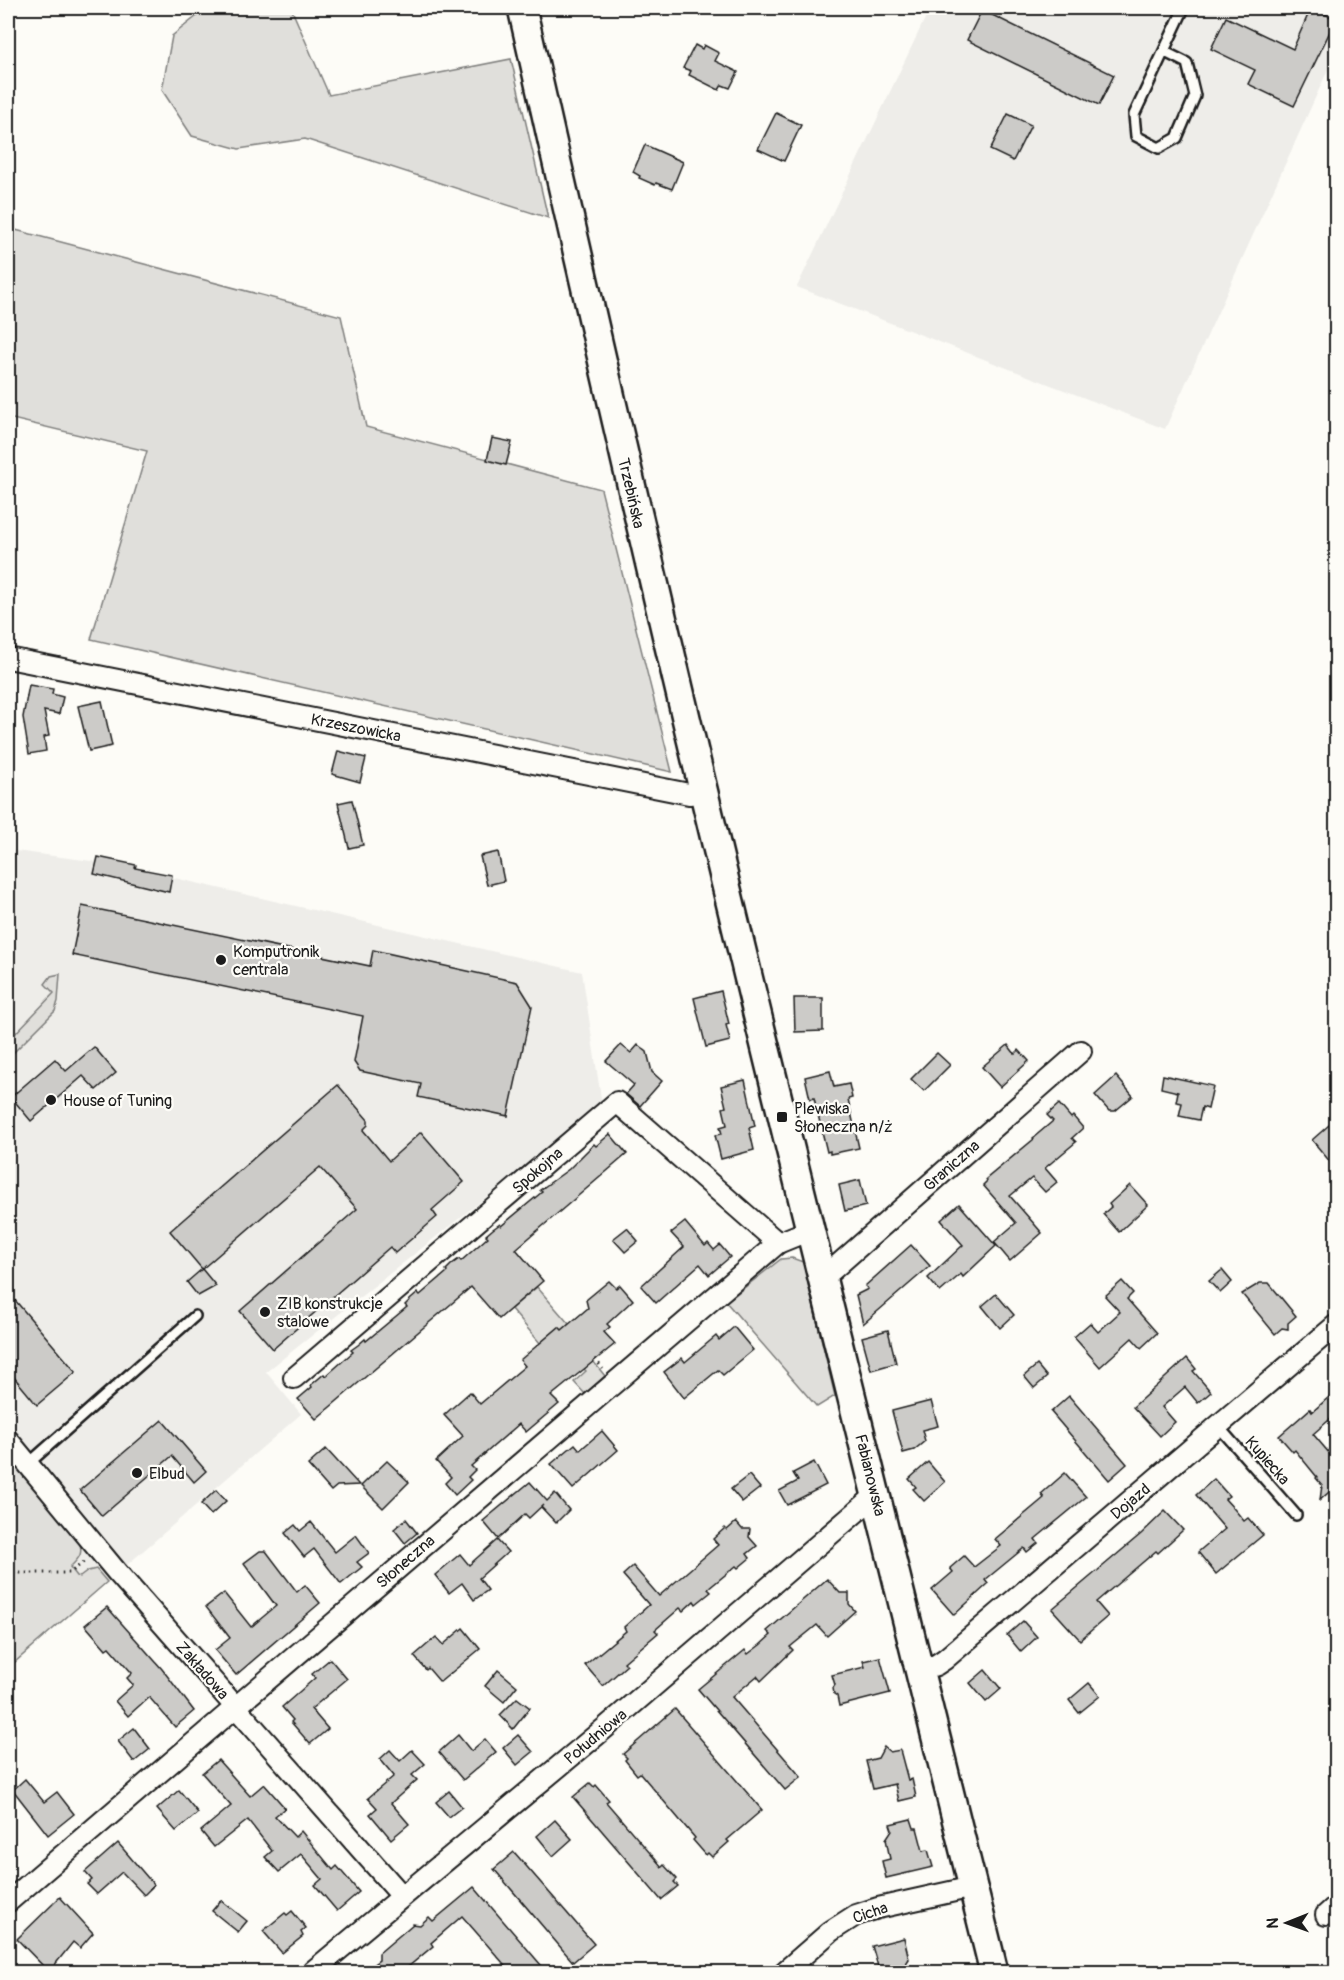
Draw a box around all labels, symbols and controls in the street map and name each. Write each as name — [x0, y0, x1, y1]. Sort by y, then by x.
street label: Trzebińska — [613, 456, 649, 530]
street label: Krzeszowicka — [309, 709, 403, 747]
place label: Komputronik centrala — [233, 942, 320, 980]
marker: Komputronik centrala — [214, 953, 228, 967]
place label: House of Tuning — [63, 1091, 172, 1111]
marker: House of Tuning — [44, 1093, 58, 1107]
place label: Plewiska Słoneczna n/ż — [794, 1099, 892, 1137]
marker: Plewiska Słoneczna n/ż — [775, 1110, 789, 1124]
street label: Graniczna — [919, 1136, 984, 1196]
street label: Spokojna — [508, 1143, 567, 1198]
place label: ZIB konstrukcje stalowe — [277, 1294, 383, 1332]
marker: ZIB konstrukcje stalowe — [258, 1305, 272, 1319]
street label: Fabianowska — [850, 1432, 890, 1518]
street label: Kupiecka — [1241, 1432, 1294, 1489]
place label: Elbud — [149, 1464, 185, 1484]
marker: Elbud — [130, 1466, 144, 1480]
street label: Dojazd — [1107, 1479, 1155, 1524]
street label: Słoneczna — [372, 1531, 439, 1593]
street label: Zakładowa — [172, 1637, 233, 1704]
street label: Południowa — [560, 1705, 631, 1769]
north arrow — [1257, 1893, 1317, 1953]
street label: Cicha — [850, 1898, 891, 1928]
text: N — [1263, 1917, 1283, 1929]

